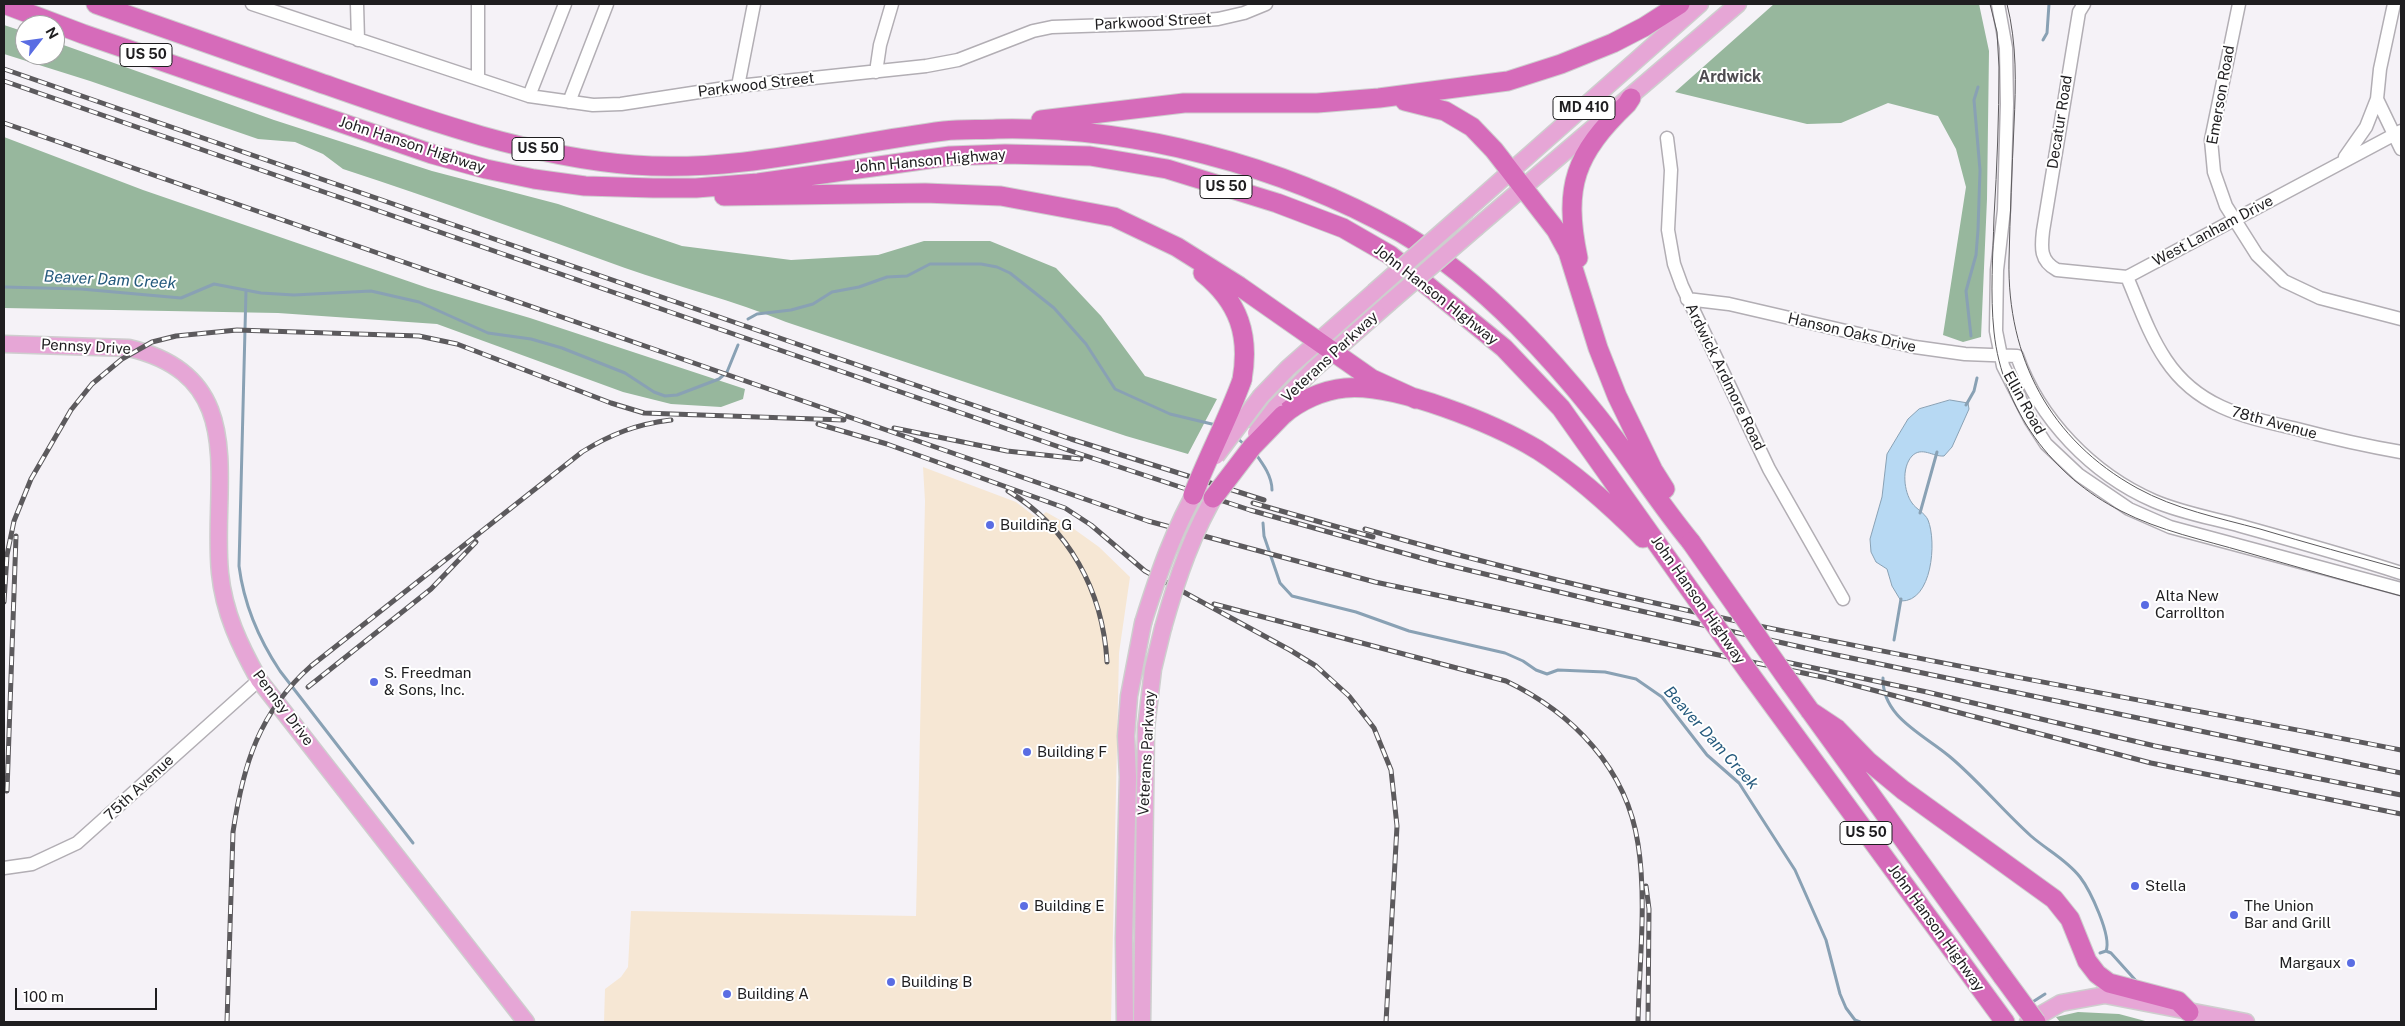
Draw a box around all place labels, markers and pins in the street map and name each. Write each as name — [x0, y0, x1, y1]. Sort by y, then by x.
place label: Building G — [1000, 516, 1072, 534]
marker: Building G — [984, 519, 996, 531]
place label: Alta New Carrollton — [2155, 587, 2225, 622]
marker: Alta New Carrollton — [2139, 599, 2151, 611]
place label: S. Freedman & Sons, Inc. — [384, 664, 471, 699]
marker: S. Freedman & Sons, Inc. — [368, 676, 380, 688]
place label: Building F — [1037, 743, 1107, 761]
marker: Building F — [1021, 746, 1033, 758]
place label: Stella — [2145, 877, 2186, 895]
marker: Stella — [2129, 880, 2141, 892]
place label: Building E — [1034, 897, 1105, 915]
place label: The Union Bar and Grill — [2244, 897, 2331, 932]
marker: Building E — [1018, 900, 1030, 912]
marker: The Union Bar and Grill — [2228, 909, 2240, 921]
place label: Margaux — [2279, 954, 2341, 972]
marker: Margaux — [2345, 957, 2357, 969]
place label: Building B — [901, 973, 972, 991]
marker: Building B — [885, 976, 897, 988]
place label: Building A — [737, 985, 809, 1003]
marker: Building A — [721, 988, 733, 1000]

